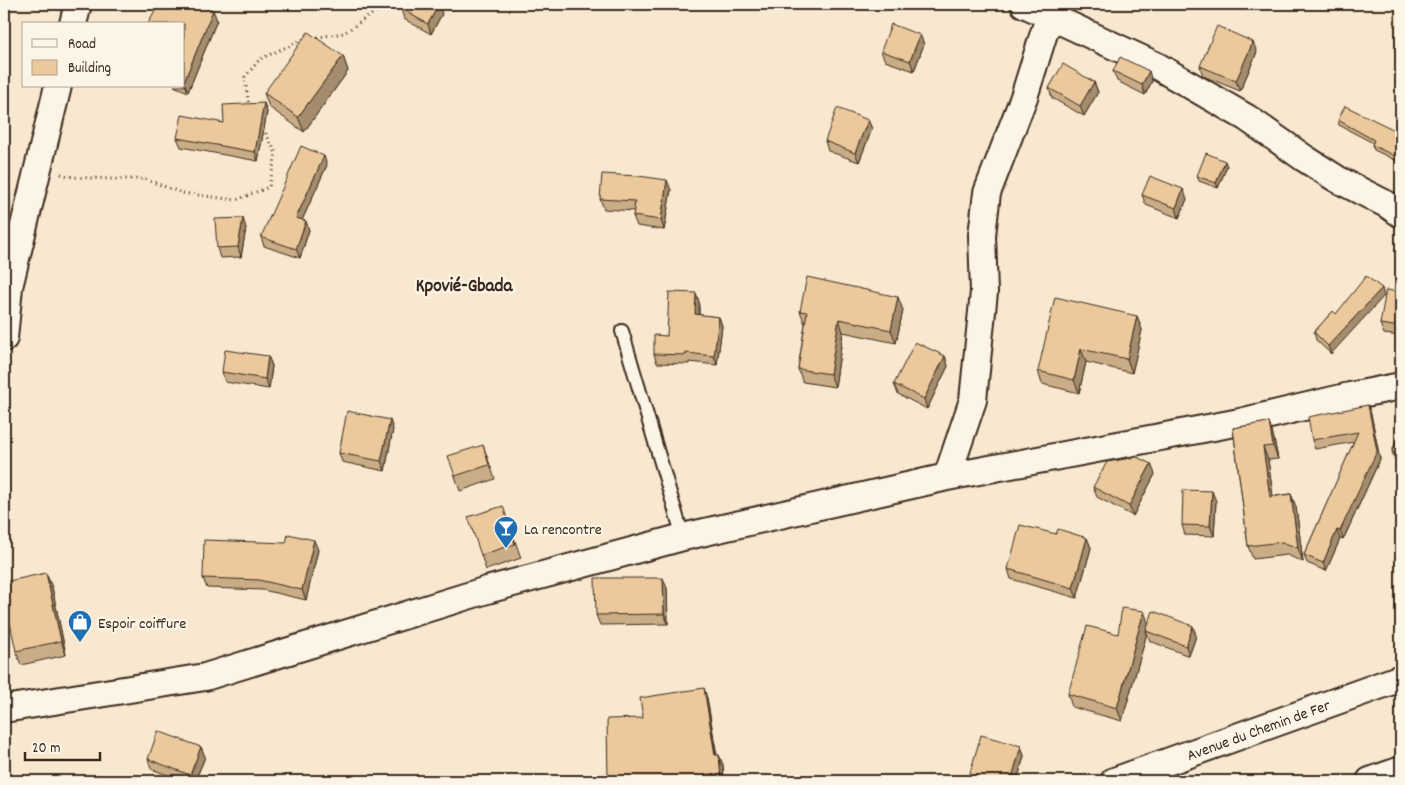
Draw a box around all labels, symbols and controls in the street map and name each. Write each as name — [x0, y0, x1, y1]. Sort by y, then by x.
legend — [22, 22, 185, 88]
text: Road — [68, 34, 96, 56]
text: Building — [68, 58, 111, 80]
district label: Kpovié-Gbada — [416, 274, 513, 301]
bar icon: La rencontre — [493, 515, 519, 549]
place label: La rencontre — [524, 519, 602, 542]
shop icon: Espoir coiffure — [67, 609, 93, 643]
place label: Espoir coiffure — [98, 613, 186, 636]
street label: Avenue du Chemin de Fer — [1184, 695, 1334, 768]
scale bar — [25, 730, 100, 762]
text: 20 m — [32, 738, 60, 760]

